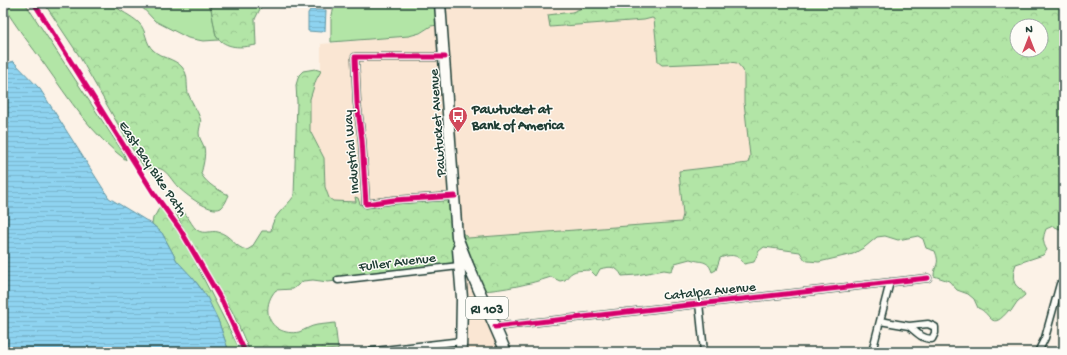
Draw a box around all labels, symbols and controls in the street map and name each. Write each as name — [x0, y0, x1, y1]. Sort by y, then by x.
north arrow — [1009, 18, 1049, 58]
text: N — [1025, 24, 1033, 36]
street label: Pawtucket Avenue — [426, 68, 451, 178]
place label: Pawtucket at Bank of America — [471, 102, 565, 135]
bus stop icon: Pawtucket at Bank of America — [447, 105, 469, 133]
street label: Industrial Way — [340, 109, 365, 195]
street label: East Bay Bike Path — [114, 118, 190, 221]
street label: Fuller Avenue — [357, 250, 438, 277]
street label: Catalpa Avenue — [664, 279, 758, 306]
road number: RI 103 — [466, 297, 508, 319]

